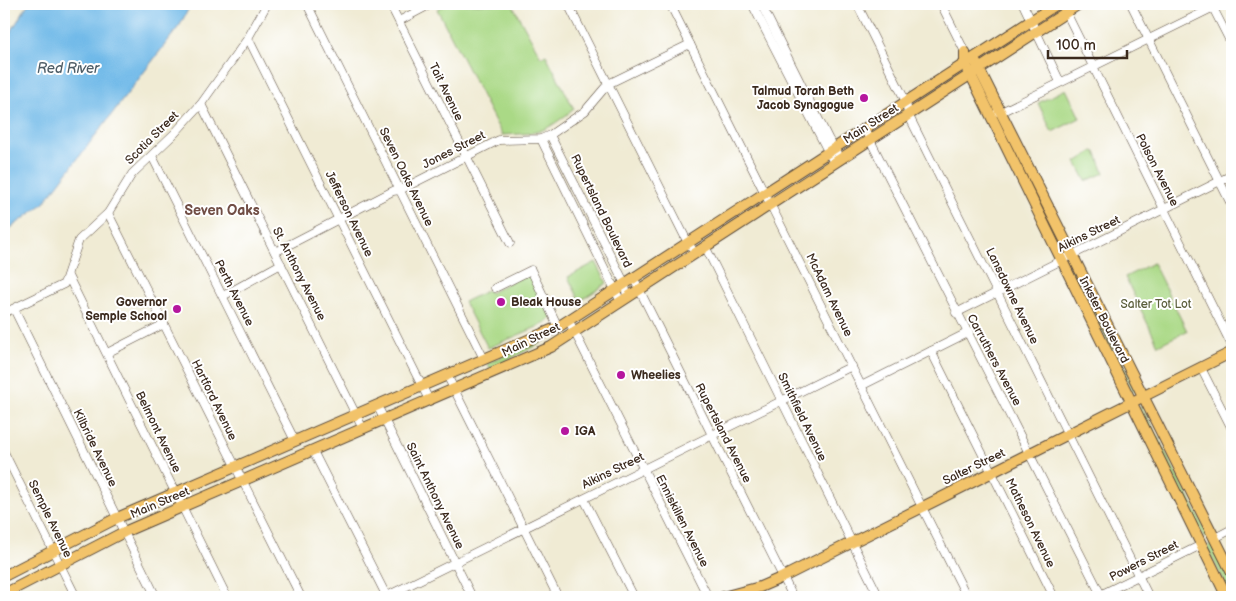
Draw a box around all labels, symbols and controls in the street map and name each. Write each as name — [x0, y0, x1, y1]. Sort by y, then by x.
scale bar — [1048, 28, 1127, 60]
text: 100 m — [1056, 36, 1096, 55]
water label: Red River — [37, 60, 100, 77]
street label: Tait Avenue — [426, 61, 466, 123]
place label: Talmud Torah Beth Jacob Synagogue — [752, 84, 854, 113]
marker: Talmud Torah Beth Jacob Synagogue — [858, 92, 870, 104]
street label: Main Street — [841, 100, 902, 147]
street label: Scotia Street — [122, 108, 182, 168]
street label: Seven Oaks Avenue — [376, 125, 436, 229]
street label: Jones Street — [420, 128, 488, 172]
street label: Polson Avenue — [1132, 131, 1182, 209]
street label: Rupertsland Boulevard — [567, 152, 635, 270]
street label: Jefferson Avenue — [322, 169, 376, 259]
district label: Seven Oaks — [184, 202, 260, 219]
street label: Aikins Street — [1055, 212, 1123, 256]
street label: St. Anthony Avenue — [269, 225, 329, 323]
street label: Lansdowne Avenue — [982, 245, 1042, 347]
street label: McAdam Avenue — [802, 251, 856, 339]
street label: Perth Avenue — [211, 257, 257, 329]
street label: Inkster Boulevard — [1076, 274, 1132, 366]
place label: Governor Semple School — [85, 295, 167, 324]
place label: Bleak House — [511, 295, 581, 310]
marker: Bleak House — [495, 296, 507, 308]
park label: Salter Tot Lot — [1121, 297, 1192, 312]
marker: Governor Semple School — [171, 303, 183, 315]
street label: Carruthers Avenue — [963, 311, 1025, 409]
street label: Main Street — [500, 319, 563, 360]
street label: Hartford Avenue — [188, 357, 240, 443]
place label: Wheelies — [631, 368, 681, 383]
marker: Wheelies — [615, 369, 627, 381]
street label: Smithfield Avenue — [774, 370, 830, 464]
street label: Rupertsland Avenue — [691, 381, 755, 485]
street label: Belmont Avenue — [132, 389, 184, 475]
street label: Kilbride Avenue — [70, 407, 120, 489]
place label: IGA — [575, 424, 596, 439]
marker: IGA — [559, 425, 571, 437]
street label: Saint Anthony Avenue — [403, 440, 467, 552]
street label: Salter Street — [940, 445, 1008, 489]
street label: Aikins Street — [579, 449, 647, 493]
street label: Enniskillen Avenue — [652, 472, 712, 570]
street label: Matheson Avenue — [1002, 476, 1058, 570]
street label: Semple Avenue — [25, 478, 75, 560]
street label: Main Street — [128, 484, 192, 522]
street label: Powers Street — [1107, 537, 1181, 585]

